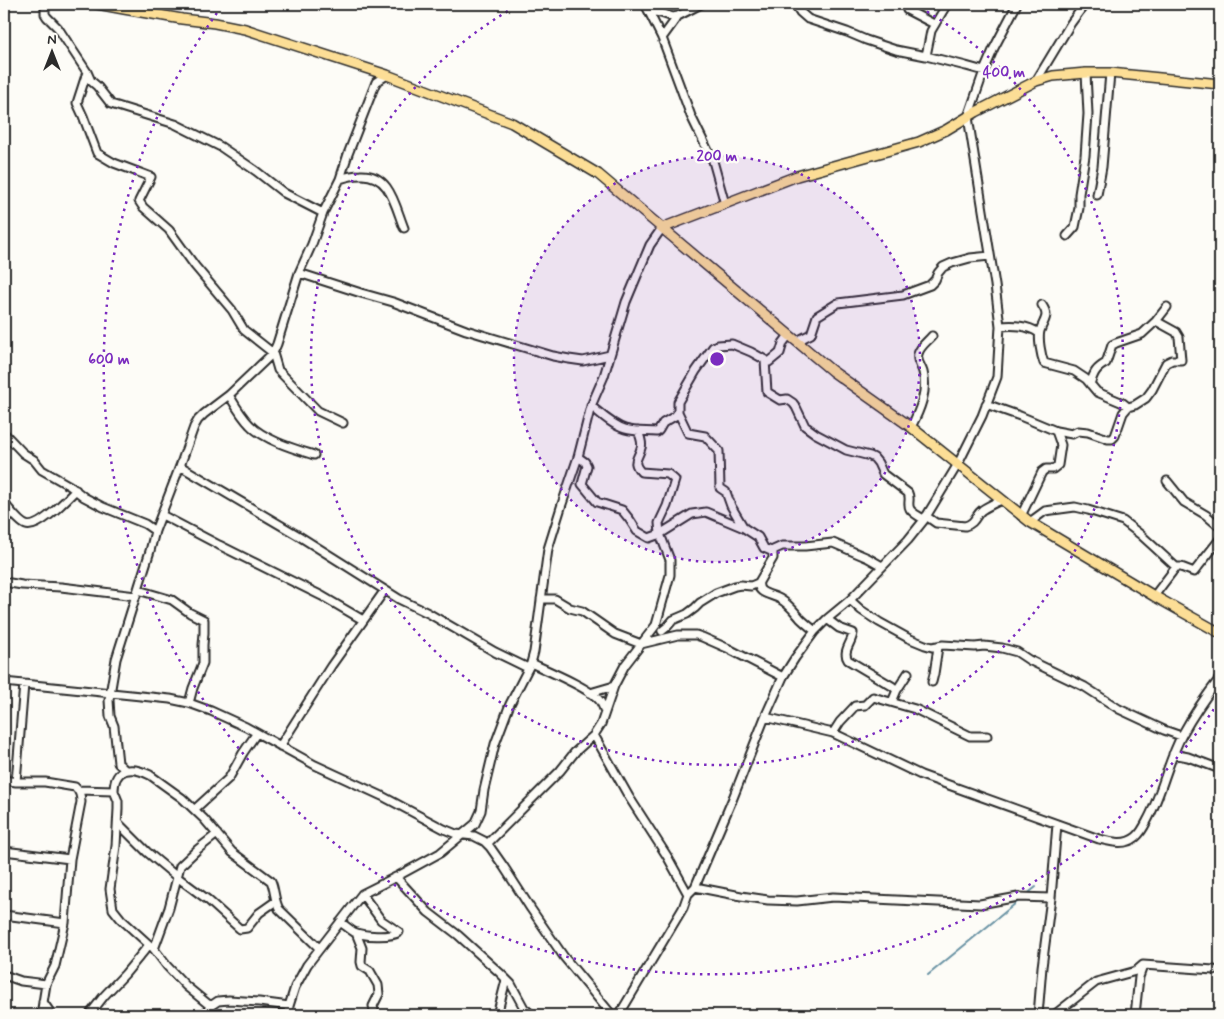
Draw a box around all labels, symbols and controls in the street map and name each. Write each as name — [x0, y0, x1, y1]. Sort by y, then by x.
north arrow — [28, 28, 78, 78]
text: N — [47, 31, 57, 49]
text: 400 m — [983, 63, 1025, 83]
text: 200 m — [697, 147, 738, 167]
text: 600 m — [88, 350, 130, 370]
centre of rings — [708, 350, 726, 368]

